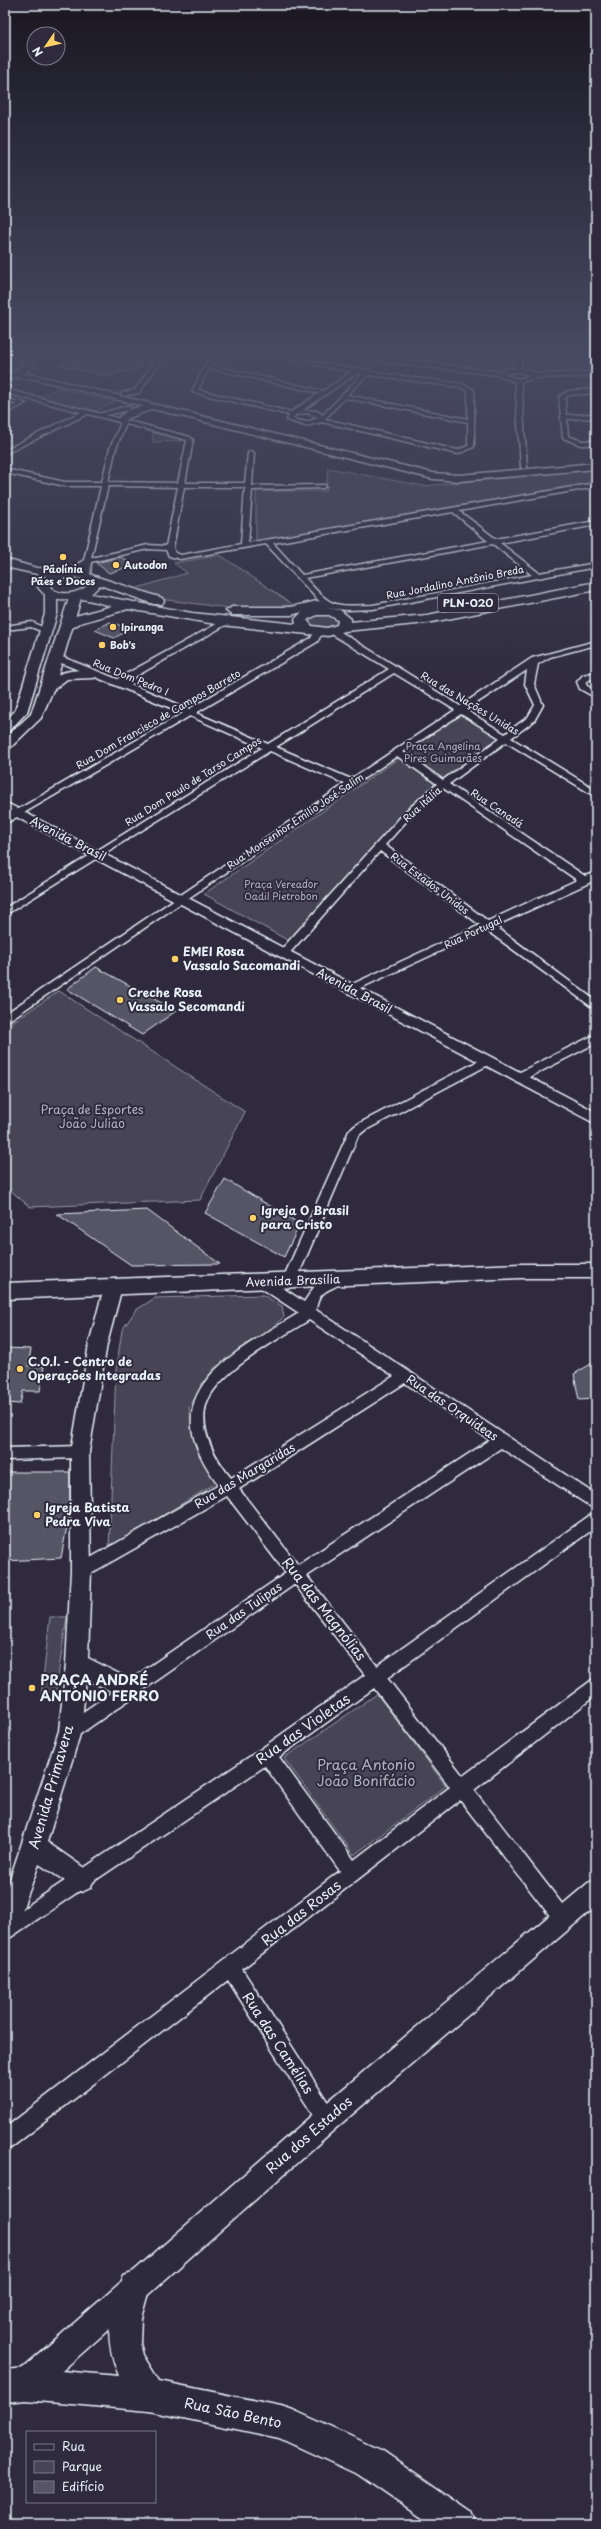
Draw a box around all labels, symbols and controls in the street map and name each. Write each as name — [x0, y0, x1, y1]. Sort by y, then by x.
north arrow — [26, 26, 66, 66]
text: N — [28, 43, 47, 60]
marker: Pãolínia Pães e Doces — [58, 552, 68, 562]
place label: Autodon — [124, 557, 167, 572]
marker: Autodon — [111, 560, 121, 570]
place label: Pãolínia Pães e Doces — [31, 561, 95, 588]
street label: Rua Jordalino Antônio Breda — [385, 561, 526, 602]
road number: PLN-020 — [438, 594, 498, 612]
place label: Ipiranga — [121, 619, 164, 634]
marker: Ipiranga — [108, 622, 118, 632]
place label: Bob's — [110, 637, 136, 652]
marker: Bob's — [97, 640, 107, 650]
street label: Rua Dom Pedro I — [91, 654, 171, 699]
street label: Rua Dom Francisco de Campos Barreto — [73, 665, 243, 772]
street label: Rua das Nações Unidas — [418, 667, 523, 738]
street label: Rua Dom Paulo de Tarso Campos — [122, 732, 264, 829]
park label: Praça Angelina Pires Guimarães — [404, 738, 483, 765]
street label: Rua Monsenhor Emílio José Salim — [223, 769, 366, 872]
street label: Rua Itália — [399, 782, 445, 825]
street label: Rua Canadá — [468, 784, 527, 831]
street label: Avenida Brasil — [27, 811, 110, 865]
street label: Rua Estados Unidos — [388, 848, 473, 917]
park label: Praça Vereador Oadil Pietrobon — [244, 876, 318, 903]
street label: Rua Portugal — [441, 911, 505, 952]
place label: EMEI Rosa Vassalo Sacomandi — [183, 942, 301, 974]
marker: EMEI Rosa Vassalo Sacomandi — [170, 954, 180, 964]
street label: Avenida Brasil — [313, 963, 396, 1018]
place label: Creche Rosa Vassalo Secomandi — [128, 983, 245, 1015]
marker: Creche Rosa Vassalo Secomandi — [115, 995, 125, 1005]
park label: Praça de Esportes João Julião — [40, 1100, 144, 1132]
place label: Igreja O Brasil para Cristo — [261, 1201, 349, 1233]
marker: Igreja O Brasil para Cristo — [248, 1213, 258, 1223]
street label: Avenida Brasília — [245, 1269, 341, 1291]
place label: C.O.I. - Centro de Operações Integradas — [28, 1352, 161, 1384]
marker: C.O.I. - Centro de Operações Integradas — [15, 1364, 25, 1374]
street label: Rua das Orquídeas — [403, 1370, 503, 1445]
street label: Rua das Margaridas — [191, 1438, 299, 1512]
place label: Igreja Batista Pedra Viva — [45, 1498, 130, 1530]
marker: Igreja Batista Pedra Viva — [32, 1510, 42, 1520]
street label: Rua das Magnólias — [277, 1553, 371, 1665]
street label: Rua das Tulipas — [202, 1577, 286, 1643]
place label: PRAÇA ANDRÉ ANTONIO FERRO — [40, 1669, 159, 1706]
marker: PRAÇA ANDRÉ ANTONIO FERRO — [27, 1683, 37, 1693]
street label: Rua das Violetas — [251, 1688, 354, 1769]
street label: Avenida Primavera — [23, 1721, 79, 1851]
park label: Praça Antonio João Bonifácio — [317, 1754, 416, 1791]
street label: Rua das Rosas — [256, 1875, 345, 1951]
street label: Rua das Camélias — [238, 1988, 319, 2098]
street label: Rua dos Estados — [261, 2091, 357, 2178]
street label: Rua São Bento — [182, 2392, 284, 2433]
legend — [26, 2431, 156, 2503]
text: Rua — [62, 2437, 86, 2455]
text: Parque — [62, 2457, 102, 2475]
text: Edifício — [62, 2477, 104, 2495]

